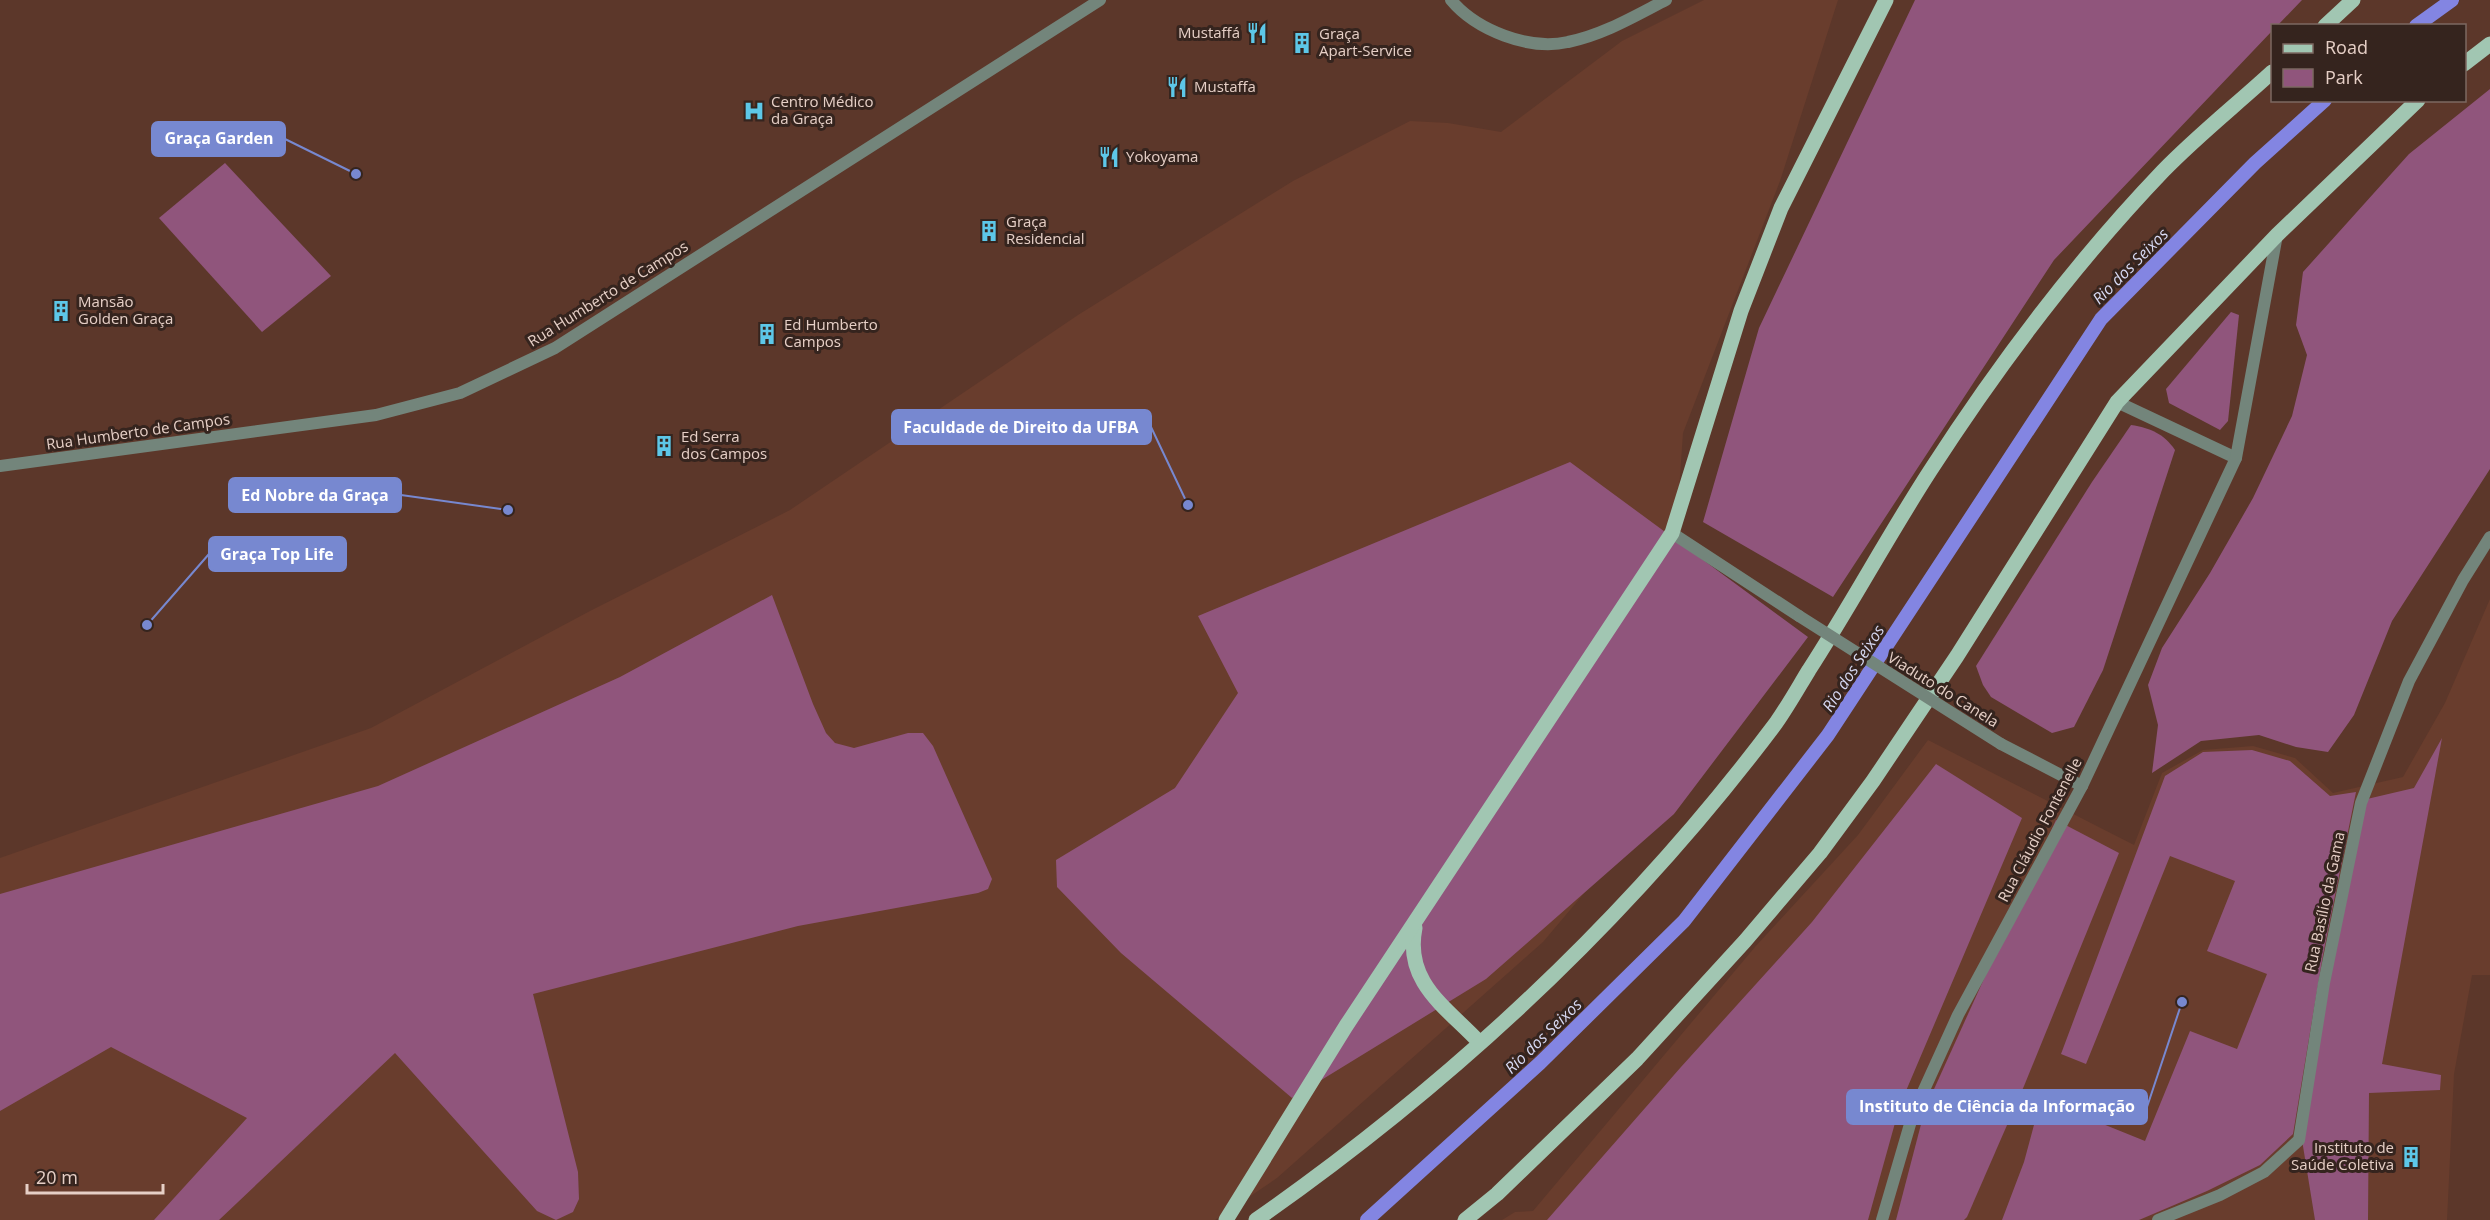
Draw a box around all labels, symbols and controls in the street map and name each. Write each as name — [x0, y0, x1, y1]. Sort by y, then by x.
restaurant icon: Mustaffá — [1245, 21, 1269, 45]
place label: Mustaffá — [1178, 22, 1240, 42]
place label: Graça Apart-Service — [1319, 23, 1412, 60]
legend — [2271, 24, 2466, 102]
building icon: Graça Apart-Service — [1290, 31, 1314, 55]
text: Road — [2325, 35, 2368, 59]
text: Park — [2325, 65, 2363, 89]
restaurant icon: Mustaffa — [1165, 75, 1189, 99]
place label: Mustaffa — [1194, 76, 1256, 96]
place label: Centro Médico da Graça — [771, 91, 874, 128]
hospital icon: Centro Médico da Graça — [742, 99, 766, 123]
callout: Graça Garden — [152, 122, 285, 156]
text: Graça Garden — [164, 127, 274, 149]
restaurant icon: Yokoyama — [1097, 145, 1121, 169]
place label: Yokoyama — [1126, 146, 1198, 166]
place label: Graça Residencial — [1006, 211, 1085, 248]
building icon: Graça Residencial — [977, 219, 1001, 243]
water label: Rio dos Seixos — [2087, 223, 2173, 309]
street label: Rua Humberto de Campos — [524, 236, 691, 351]
place label: Mansão Golden Graça — [78, 291, 173, 328]
building icon: Mansão Golden Graça — [49, 299, 73, 323]
place label: Ed Humberto Campos — [784, 314, 878, 351]
building icon: Ed Humberto Campos — [755, 322, 779, 346]
street label: Rua Humberto de Campos — [45, 408, 231, 454]
callout: Faculdade de Direito da UFBA — [892, 410, 1151, 444]
text: Faculdade de Direito da UFBA — [903, 416, 1140, 438]
place label: Ed Serra dos Campos — [681, 426, 767, 463]
building icon: Ed Serra dos Campos — [652, 434, 676, 458]
callout: Ed Nobre da Graça — [229, 478, 401, 512]
text: Ed Nobre da Graça — [241, 484, 389, 506]
callout: Graça Top Life — [209, 537, 346, 571]
text: Graça Top Life — [220, 543, 334, 565]
water label: Rio dos Seixos — [1817, 620, 1889, 716]
street label: Viaduto do Canela — [1884, 647, 2003, 731]
street label: Rua Cláudio Fontenelle — [1993, 754, 2086, 905]
street label: Rua Basílio da Gama — [2299, 830, 2349, 974]
water label: Rio dos Seixos — [1500, 994, 1586, 1078]
callout: Instituto de Ciência da Informação — [1847, 1090, 2147, 1124]
text: Instituto de Ciência da Informação — [1859, 1095, 2135, 1117]
place label: Instituto de Saúde Coletiva — [2291, 1137, 2394, 1174]
building icon: Instituto de Saúde Coletiva — [2399, 1145, 2423, 1169]
scale bar — [27, 1157, 164, 1195]
text: 20 m — [36, 1165, 78, 1189]

